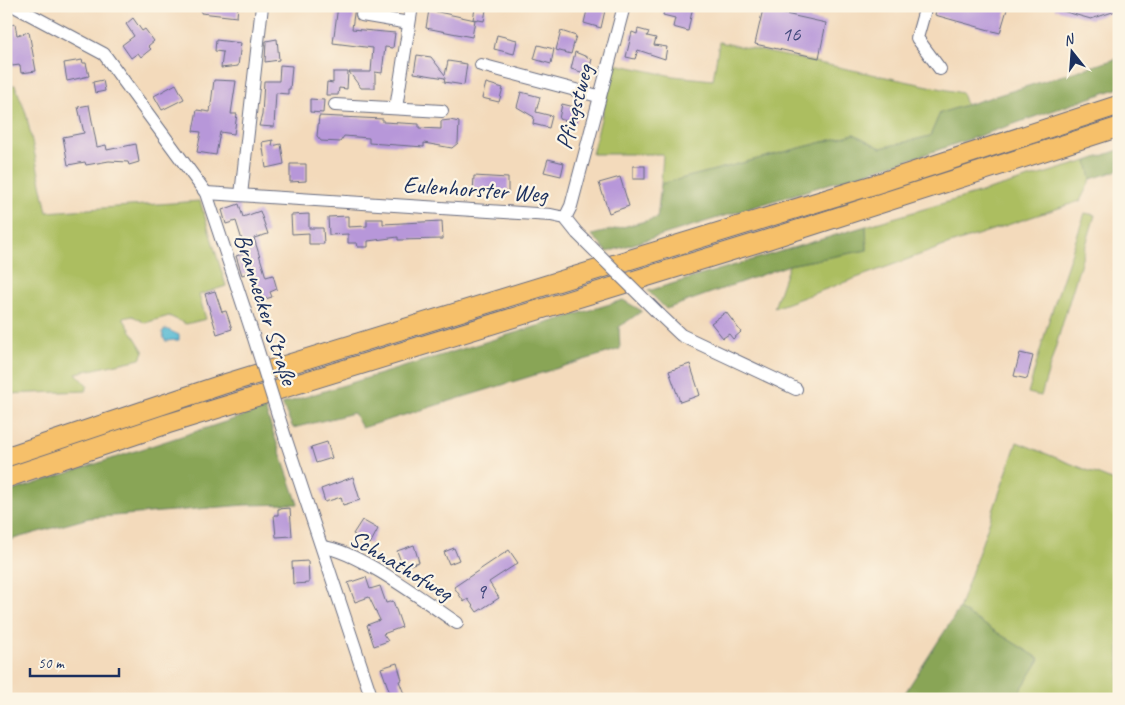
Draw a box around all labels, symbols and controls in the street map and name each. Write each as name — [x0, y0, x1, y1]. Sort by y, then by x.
house number: 16 — [782, 21, 801, 47]
north arrow — [1048, 28, 1098, 78]
text: N — [1062, 30, 1077, 49]
street label: Pfingstweg — [548, 60, 600, 153]
street label: Eulenhorster Weg — [402, 169, 551, 209]
street label: Brannecker Straße — [227, 230, 305, 390]
street label: Schnathofweg — [344, 523, 460, 609]
house number: 9 — [476, 578, 487, 604]
scale bar — [30, 645, 119, 677]
text: 50 m — [38, 654, 65, 673]

